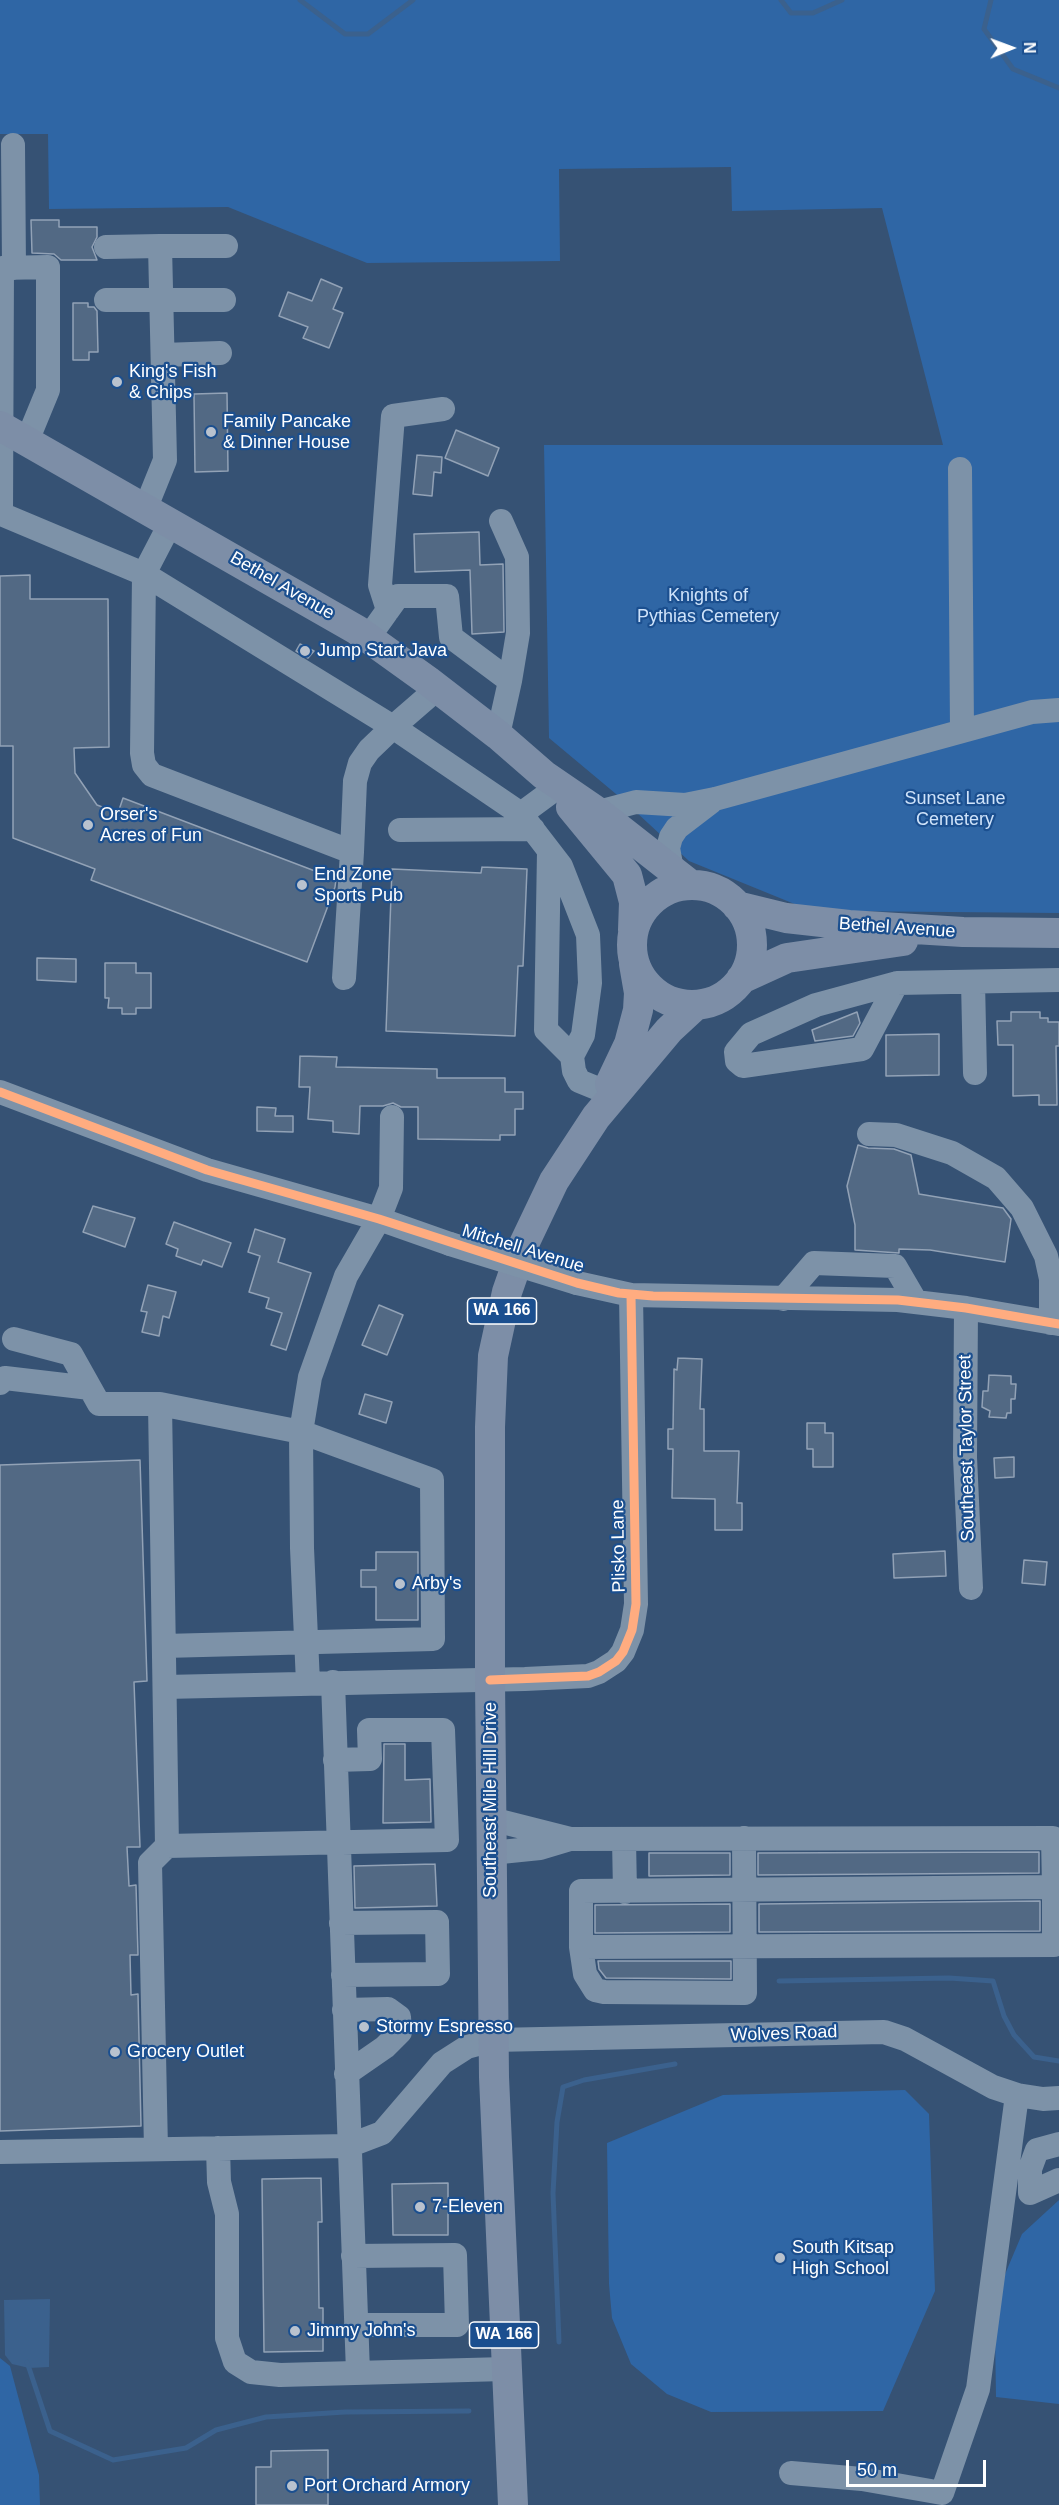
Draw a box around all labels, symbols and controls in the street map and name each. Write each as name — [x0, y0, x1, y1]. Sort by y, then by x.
north arrow — [981, 18, 1041, 78]
text: N — [1021, 42, 1038, 54]
place label: King's Fish & Chips — [129, 361, 216, 404]
marker: King's Fish & Chips — [110, 375, 124, 389]
place label: Family Pancake & Dinner House — [223, 411, 351, 454]
marker: Family Pancake & Dinner House — [204, 425, 218, 439]
street label: Bethel Avenue — [226, 547, 338, 625]
park label: Knights of Pythias Cemetery — [637, 585, 779, 628]
place label: Jump Start Java — [317, 640, 447, 662]
marker: Jump Start Java — [298, 644, 312, 658]
park label: Sunset Lane Cemetery — [904, 788, 1006, 830]
place label: Orser's Acres of Fun — [100, 804, 202, 846]
marker: Orser's Acres of Fun — [81, 818, 95, 832]
place label: End Zone Sports Pub — [314, 864, 403, 906]
marker: End Zone Sports Pub — [295, 878, 309, 892]
street label: Bethel Avenue — [838, 913, 956, 943]
street label: Mitchell Avenue — [459, 1220, 587, 1278]
road number: WA 166 — [468, 1298, 536, 1324]
street label: Southeast Taylor Street — [955, 1354, 979, 1542]
street label: Plisko Lane — [607, 1499, 631, 1593]
place label: Arby's — [412, 1573, 461, 1595]
marker: Arby's — [393, 1577, 407, 1591]
street label: Southeast Mile Hill Drive — [480, 1702, 502, 1898]
place label: Stormy Espresso — [376, 2016, 513, 2038]
marker: Stormy Espresso — [357, 2020, 371, 2034]
street label: Wolves Road — [730, 2021, 838, 2047]
place label: Grocery Outlet — [127, 2041, 244, 2063]
marker: Grocery Outlet — [108, 2045, 122, 2059]
place label: 7-Eleven — [432, 2196, 503, 2218]
marker: 7-Eleven — [413, 2200, 427, 2214]
place label: South Kitsap High School — [792, 2237, 894, 2280]
marker: South Kitsap High School — [773, 2251, 787, 2265]
place label: Jimmy John's — [307, 2320, 415, 2342]
road number: WA 166 — [470, 2322, 538, 2348]
marker: Jimmy John's — [288, 2324, 302, 2338]
scale bar — [849, 2448, 988, 2486]
text: 50 m — [857, 2460, 897, 2480]
place label: Port Orchard Armory — [304, 2475, 470, 2497]
marker: Port Orchard Armory — [285, 2479, 299, 2493]

